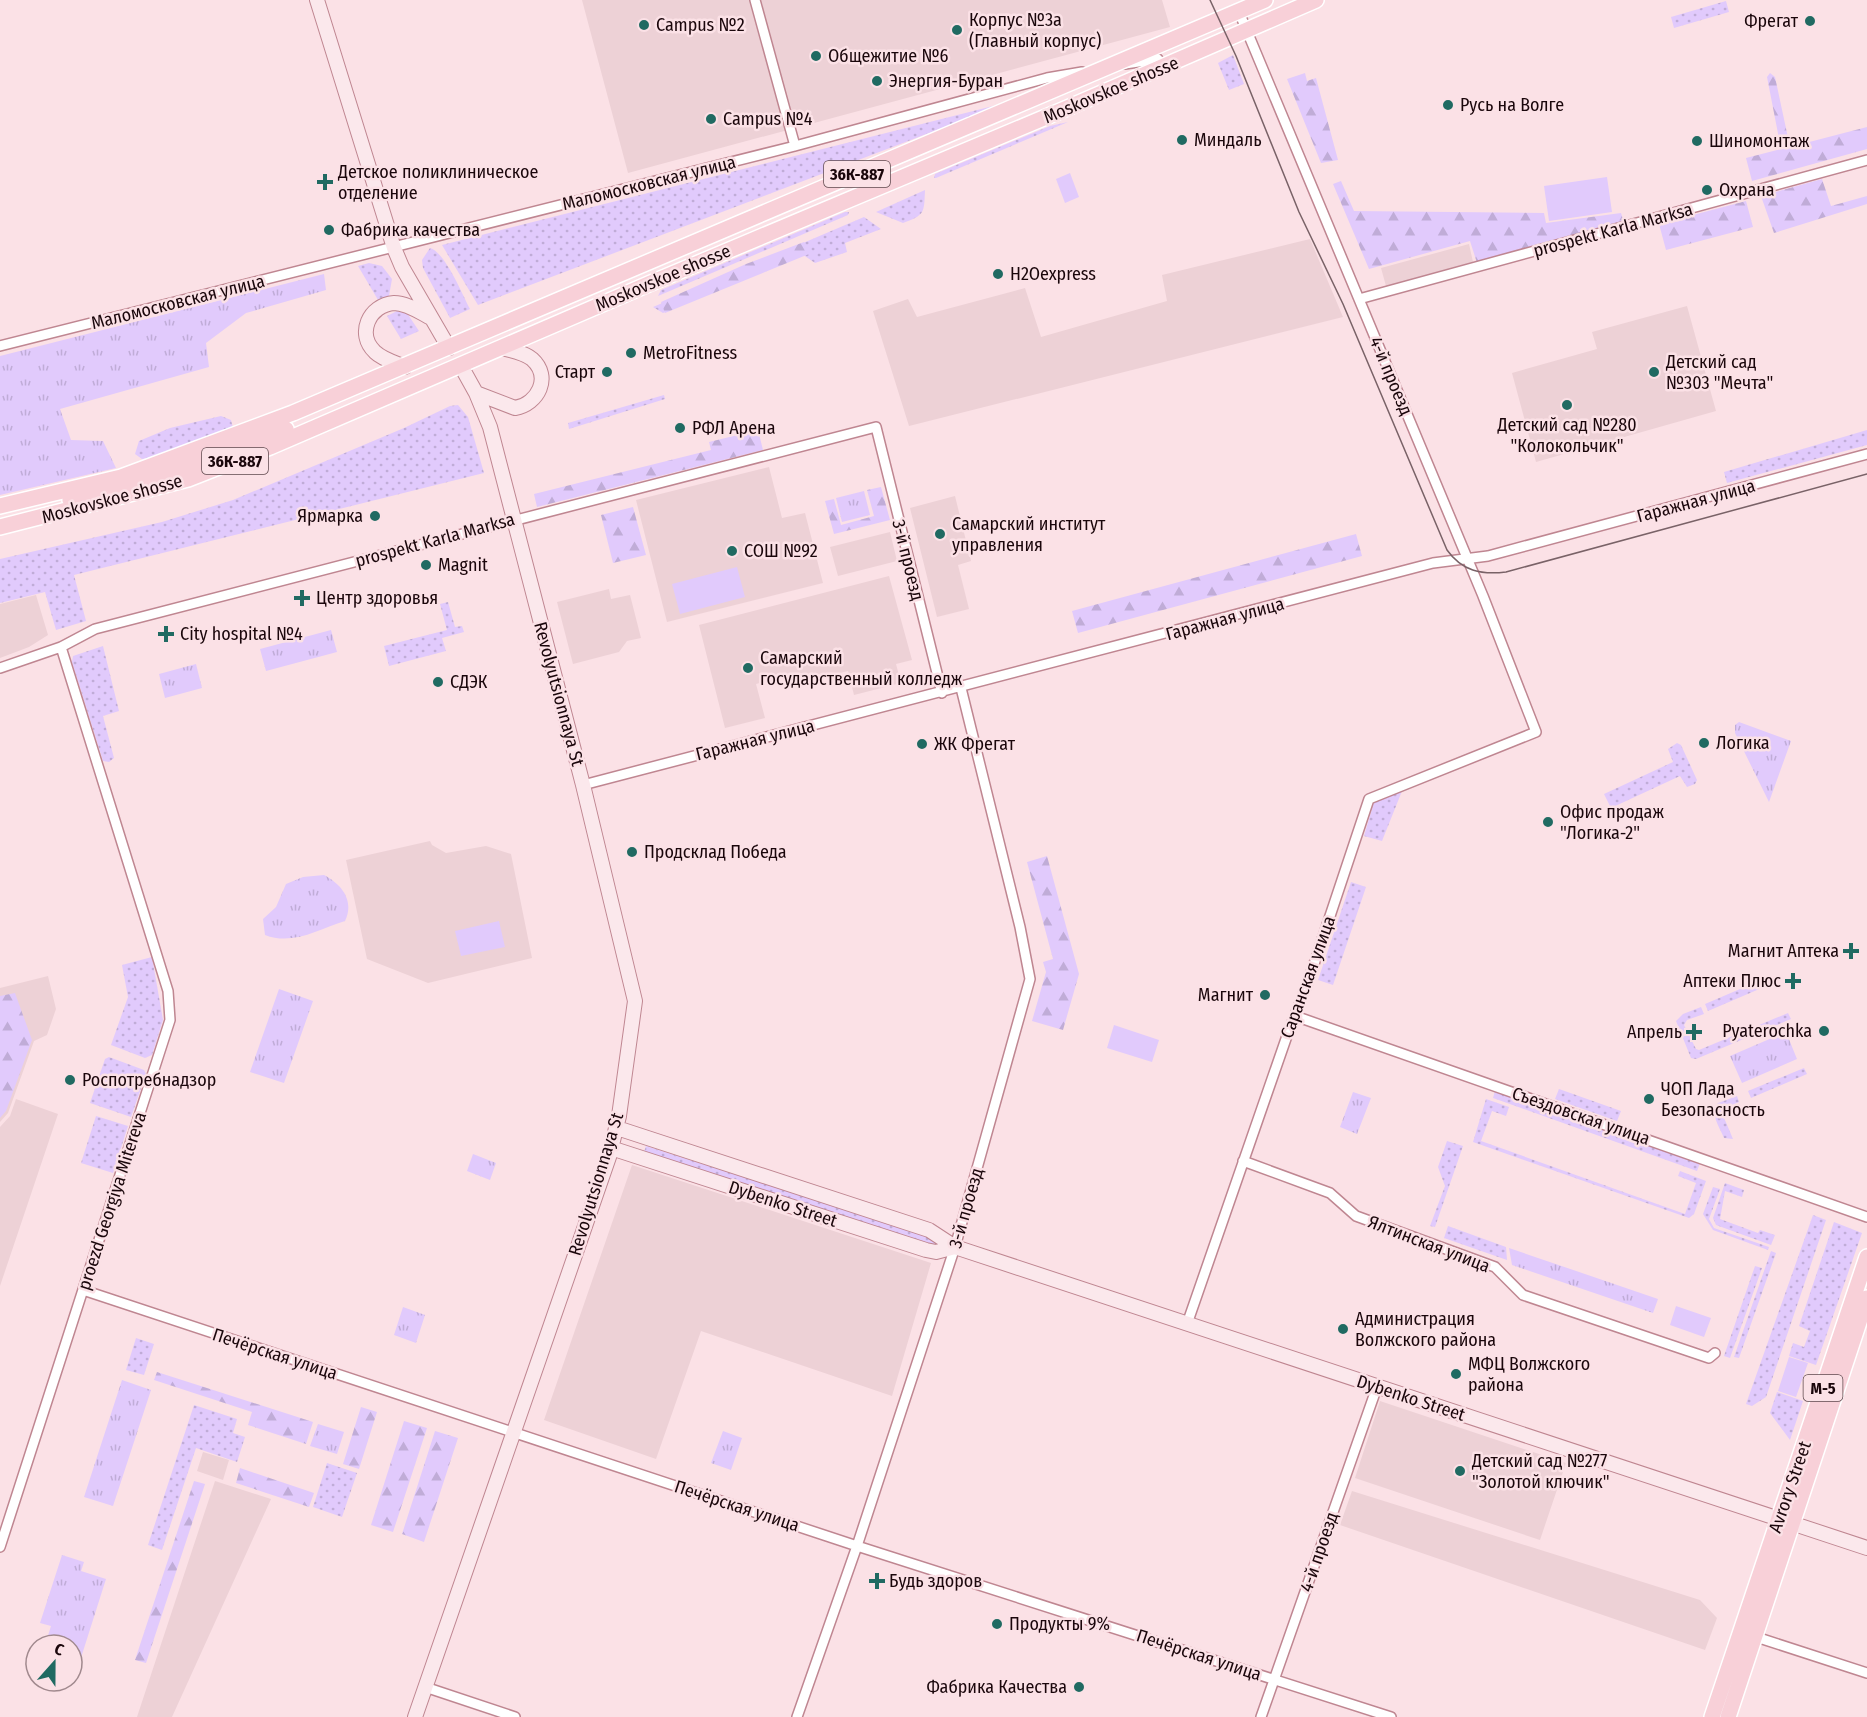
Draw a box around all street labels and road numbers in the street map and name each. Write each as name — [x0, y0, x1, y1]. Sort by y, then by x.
street label: Moskovskoe shosse — [1040, 52, 1182, 128]
street label: Маломосковская улица — [560, 151, 738, 215]
road number: 36К-887 — [824, 161, 890, 187]
street label: prospekt Karla Marksa — [1531, 198, 1695, 262]
street label: Moskovskoe shosse — [592, 240, 734, 316]
street label: Маломосковская улица — [89, 270, 267, 334]
street label: 4-й проезд — [1365, 333, 1417, 419]
road number: 36К-887 — [202, 448, 268, 474]
street label: Moskovskoe shosse — [39, 470, 185, 528]
street label: Гаражная улица — [1634, 475, 1758, 527]
street label: prospekt Karla Marksa — [353, 508, 517, 572]
street label: 3-й проезд — [887, 517, 929, 603]
street label: Гаражная улица — [1163, 593, 1287, 645]
street label: Revolyutsionnaya St — [529, 619, 589, 769]
street label: Гаражная улица — [693, 715, 817, 765]
street label: Саранская улица — [1276, 913, 1340, 1041]
street label: Съездовская улица — [1509, 1082, 1653, 1150]
street label: proezd Georgiya Mitereva — [73, 1109, 151, 1293]
street label: Revolyutsionnaya St — [564, 1110, 628, 1258]
street label: 3-й проезд — [944, 1165, 988, 1251]
street label: Dybenko Street — [726, 1176, 840, 1232]
street label: Ялтинская улица — [1365, 1211, 1493, 1277]
street label: Печёрская улица — [210, 1323, 340, 1385]
street label: Dybenko Street — [1354, 1370, 1468, 1426]
road number: М-5 — [1804, 1375, 1842, 1401]
street label: Avrory Street — [1764, 1438, 1816, 1536]
street label: Печёрская улица — [672, 1475, 802, 1537]
street label: 4-й проезд — [1295, 1509, 1343, 1595]
street label: Печёрская улица — [1134, 1624, 1264, 1686]

